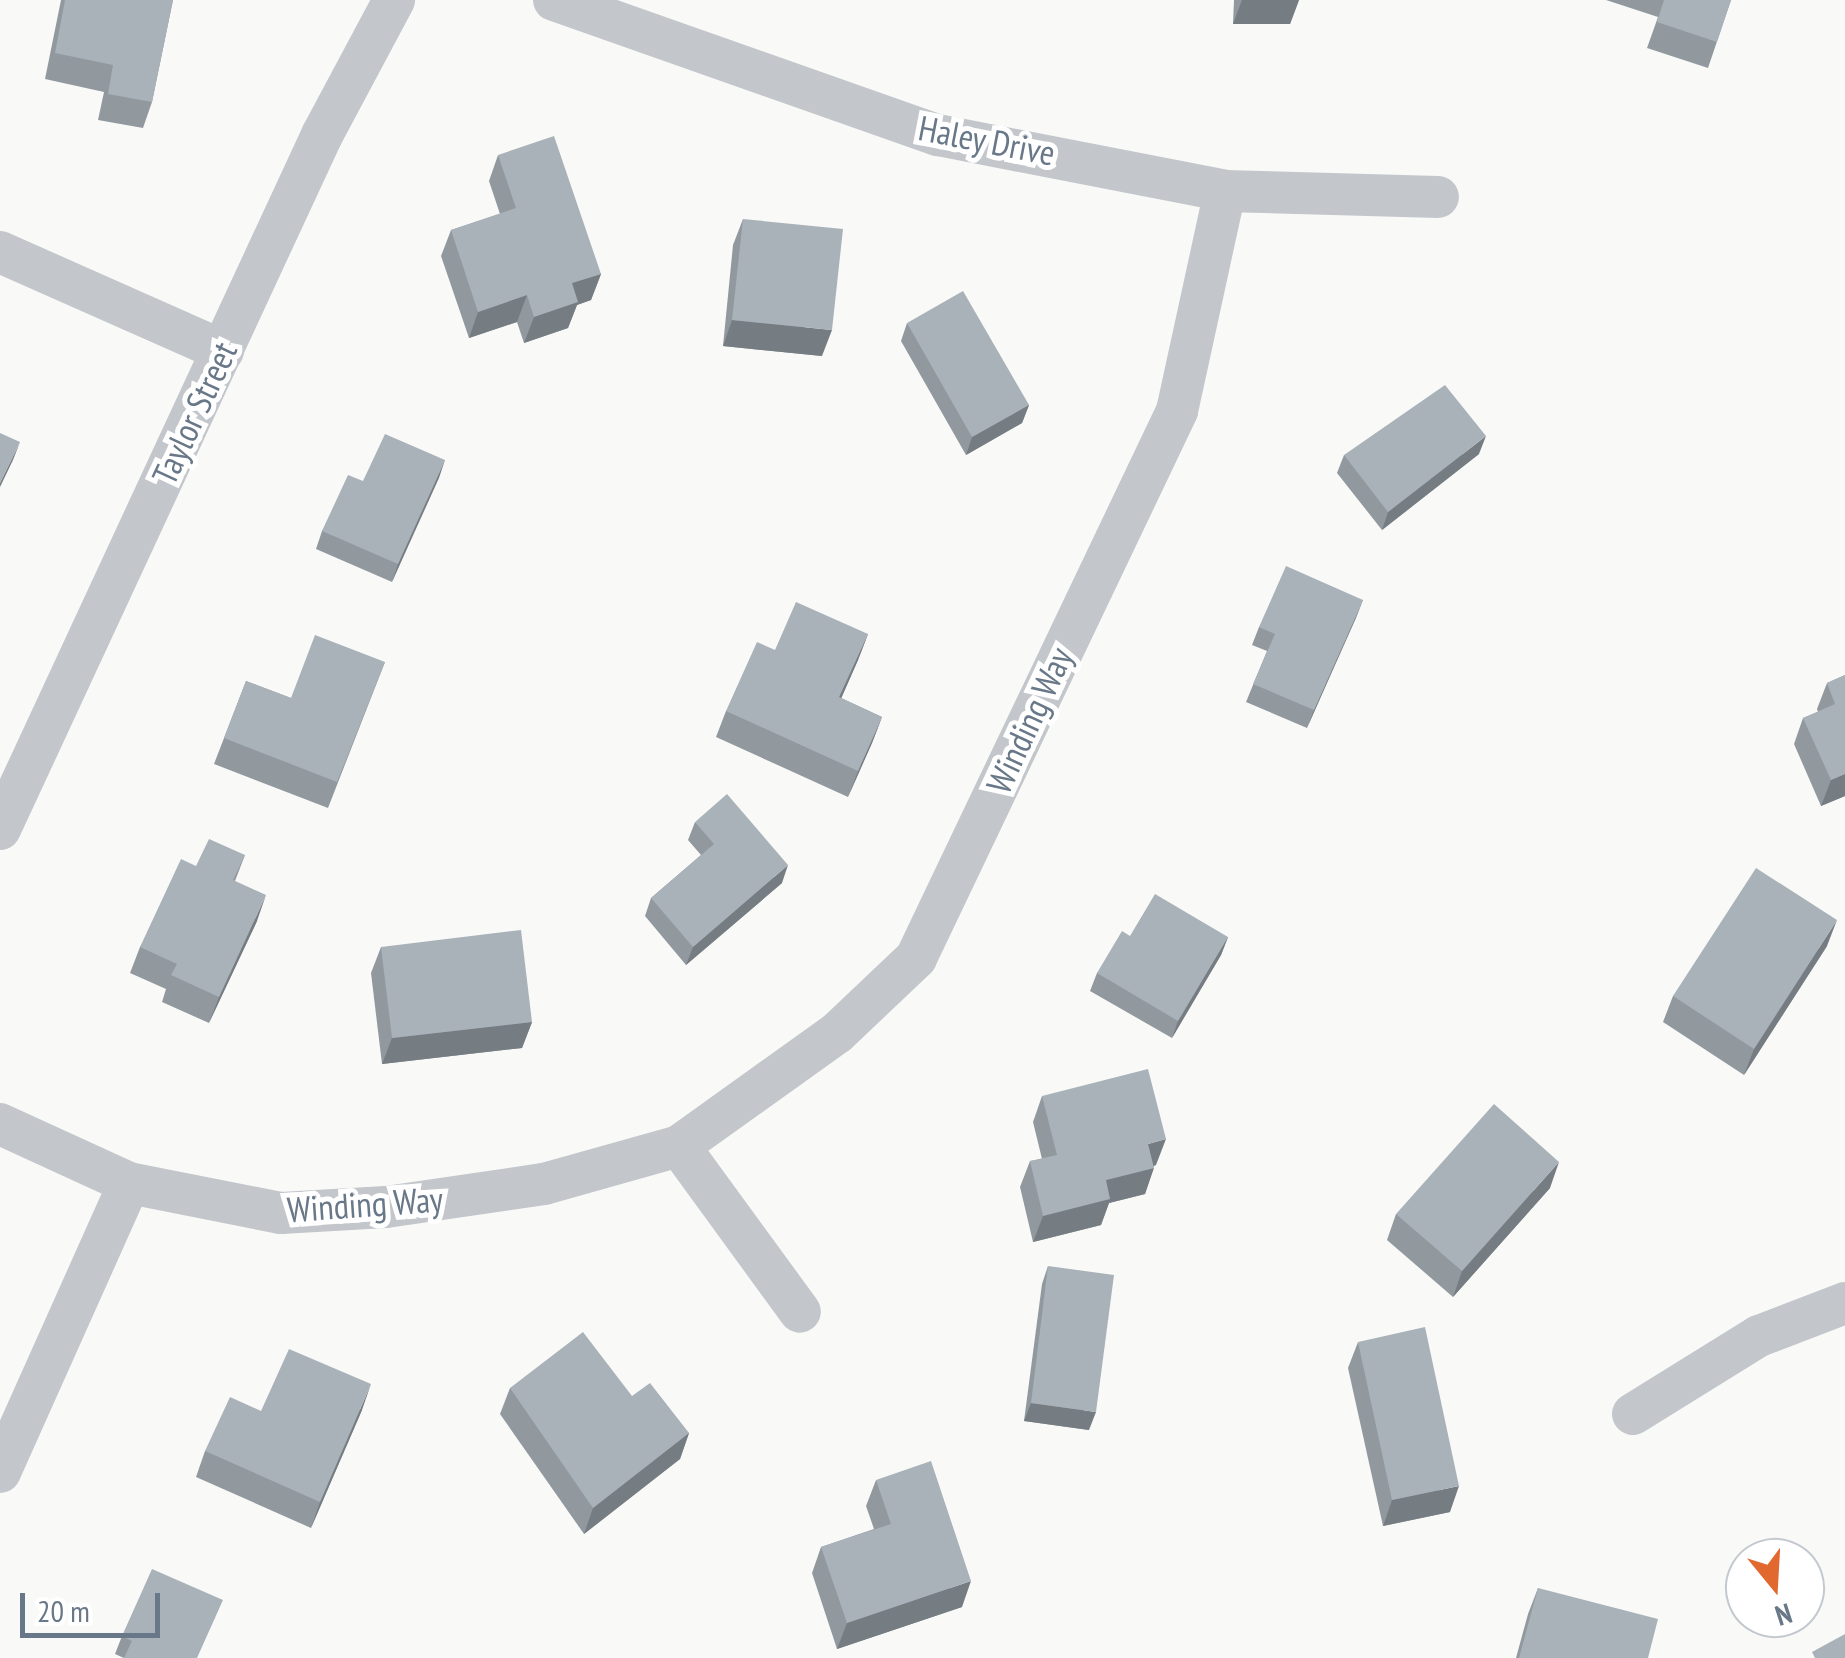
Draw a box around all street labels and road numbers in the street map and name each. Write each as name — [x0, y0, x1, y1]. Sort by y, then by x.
street label: Haley Drive — [915, 106, 1059, 174]
street label: Taylor Street — [143, 335, 245, 491]
street label: Winding Way — [977, 640, 1081, 800]
street label: Winding Way — [285, 1178, 445, 1230]

